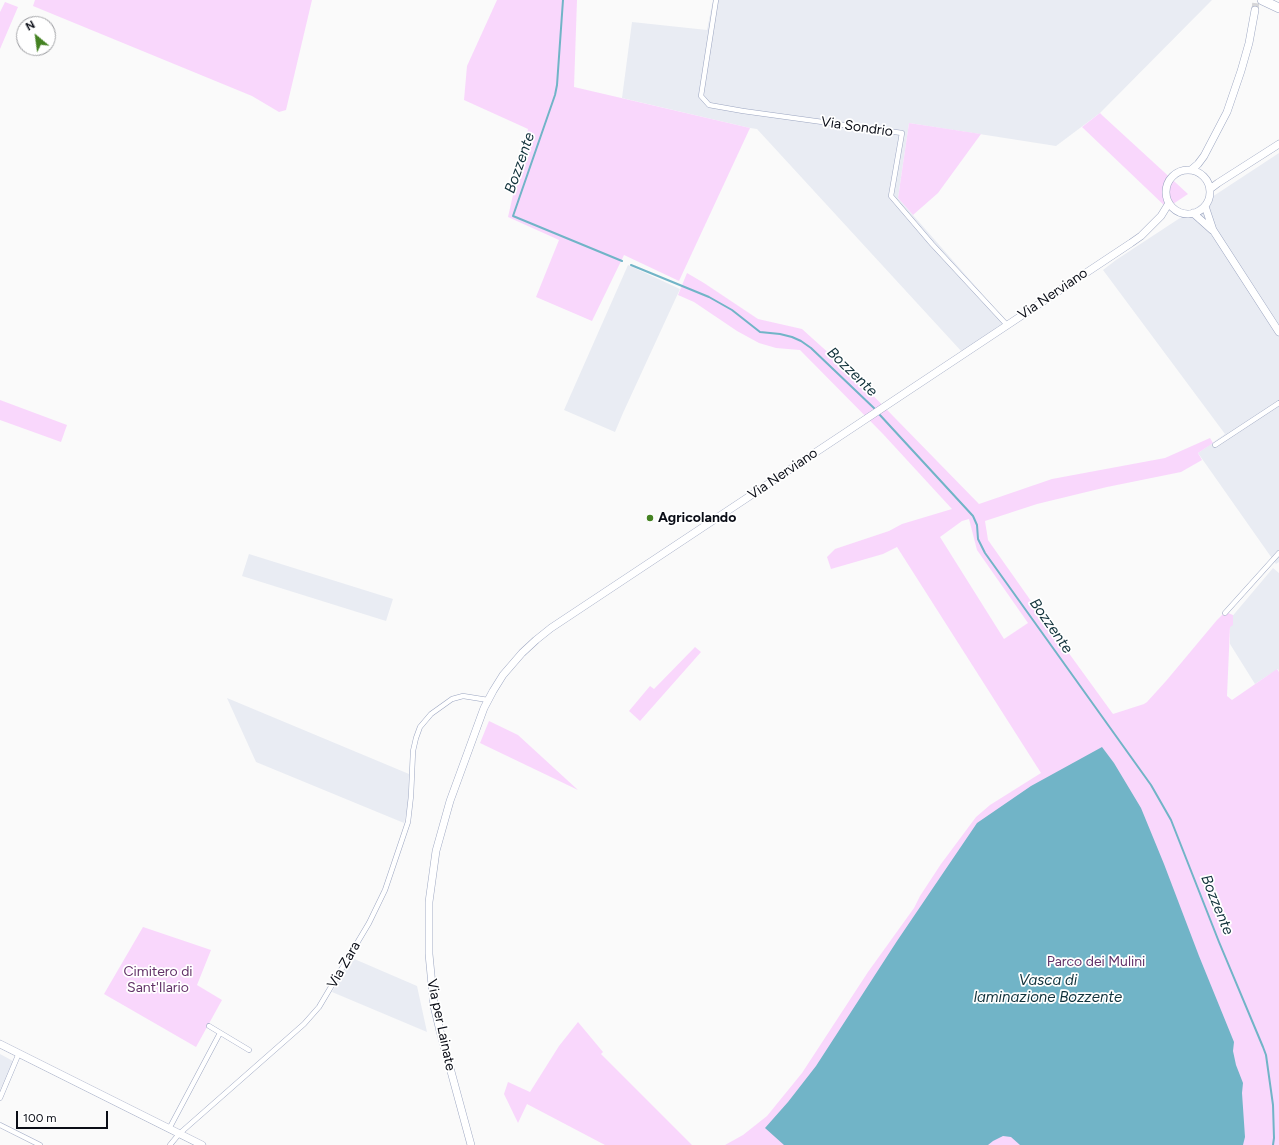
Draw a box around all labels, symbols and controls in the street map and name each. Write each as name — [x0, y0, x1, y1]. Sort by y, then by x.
north arrow — [16, 16, 56, 56]
text: N — [24, 18, 37, 34]
street label: Via Sondrio — [820, 114, 894, 140]
water label: Bozzente — [501, 130, 539, 196]
street label: Via Nerviano — [1015, 265, 1091, 323]
water label: Bozzente — [823, 344, 881, 400]
street label: Via Nerviano — [745, 445, 821, 503]
place label: Agricolando — [658, 510, 736, 526]
marker: Agricolando — [645, 513, 655, 523]
water label: Bozzente — [1026, 595, 1076, 657]
water label: Bozzente — [1197, 872, 1237, 938]
street label: Via Zara — [324, 938, 364, 992]
park label: Parco dei Mulini — [1047, 954, 1145, 970]
park label: Cimitero di Sant'Ilario — [123, 964, 193, 996]
water label: Vasca di laminazione Bozzente — [974, 972, 1122, 1007]
street label: Via per Lainate — [423, 978, 459, 1072]
scale bar — [18, 1103, 110, 1129]
text: 100 m — [23, 1111, 57, 1125]

